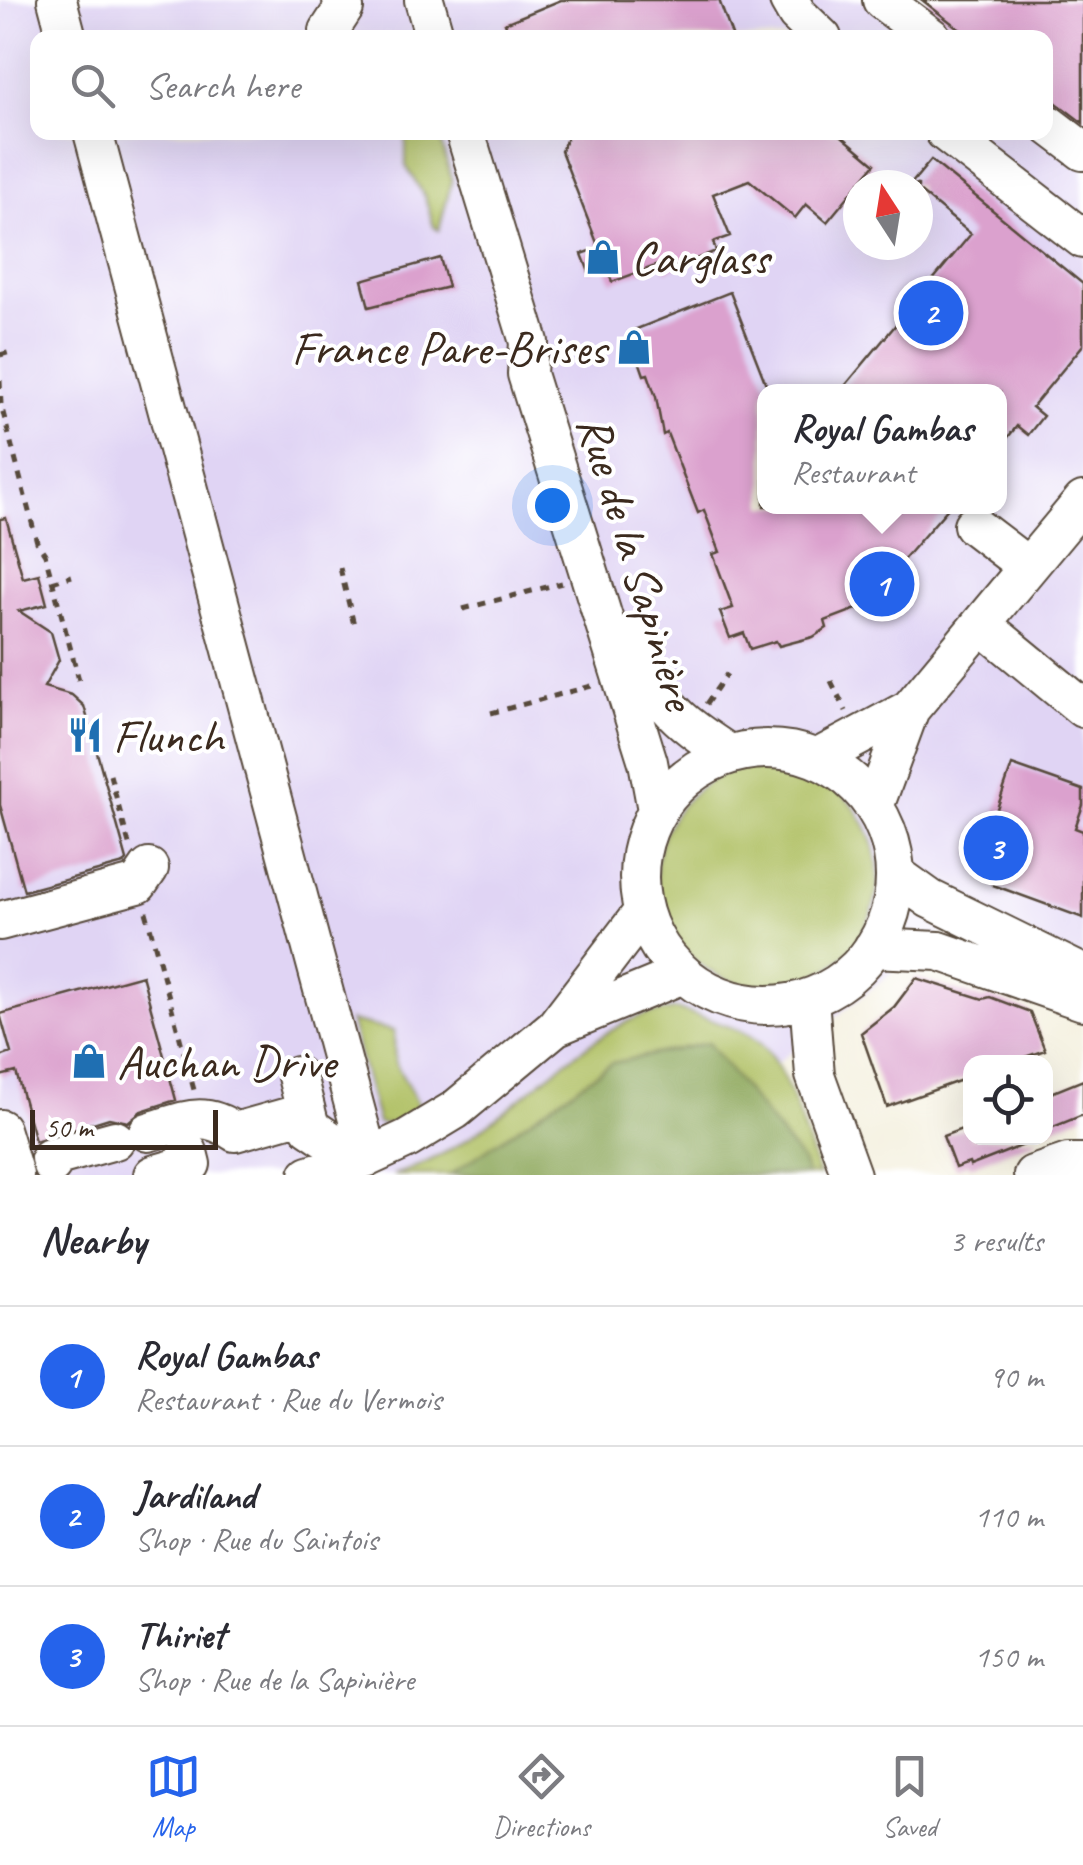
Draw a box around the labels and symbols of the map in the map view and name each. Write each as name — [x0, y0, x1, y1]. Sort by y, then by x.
north arrow — [843, 170, 933, 260]
place label: Carglass — [631, 228, 773, 288]
shop icon: Carglass — [584, 238, 622, 276]
pin: 2 — [898, 276, 964, 350]
place label: France Pare-Brises — [292, 318, 610, 378]
shop icon: France Pare-Brises — [615, 328, 653, 366]
street label: Rue de la Sapinière — [564, 408, 711, 720]
your location — [527, 480, 578, 531]
pin: 1 — [850, 546, 914, 622]
place label: Flunch — [113, 706, 226, 766]
restaurant icon: Flunch — [66, 716, 104, 754]
pin: 3 — [964, 810, 1028, 886]
place label: Auchan Drive — [117, 1032, 339, 1092]
shop icon: Auchan Drive — [70, 1042, 108, 1080]
scale bar — [30, 1105, 218, 1150]

